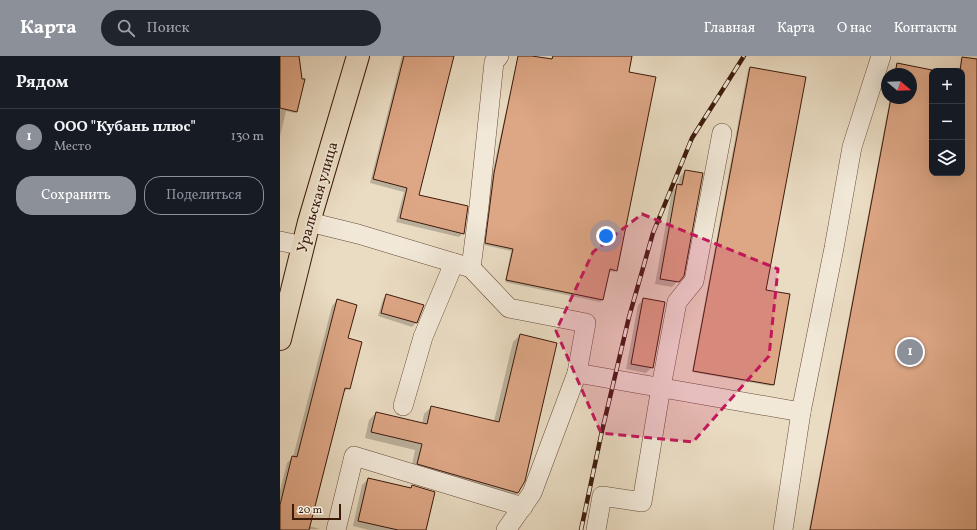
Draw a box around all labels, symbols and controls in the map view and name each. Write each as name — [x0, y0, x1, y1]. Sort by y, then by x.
search box — [101, 10, 381, 46]
text: Карта — [20, 15, 77, 41]
icon: search — [115, 17, 137, 39]
text: Поиск — [147, 18, 190, 39]
text: Главная — [704, 19, 755, 38]
text: Карта — [777, 19, 815, 38]
text: О нас — [837, 19, 872, 38]
text: Контакты — [894, 19, 957, 38]
north arrow — [881, 68, 917, 104]
map controls — [929, 68, 965, 176]
button: + — [929, 68, 965, 104]
text: Рядом — [16, 71, 69, 94]
button: − — [929, 104, 965, 140]
text: ООО "Кубань плюс" — [54, 117, 196, 138]
text: 1 — [26, 128, 32, 146]
text: 130 m — [231, 128, 264, 146]
text: Место — [54, 138, 91, 156]
street label: Уральская улица — [293, 139, 344, 255]
button: layers — [929, 140, 965, 176]
button: Сохранить — [16, 176, 136, 215]
button: Поделиться — [144, 176, 264, 215]
your location — [596, 226, 616, 246]
pin: 1 — [897, 337, 923, 367]
scale bar — [292, 502, 341, 521]
text: 20 m — [298, 503, 322, 518]

